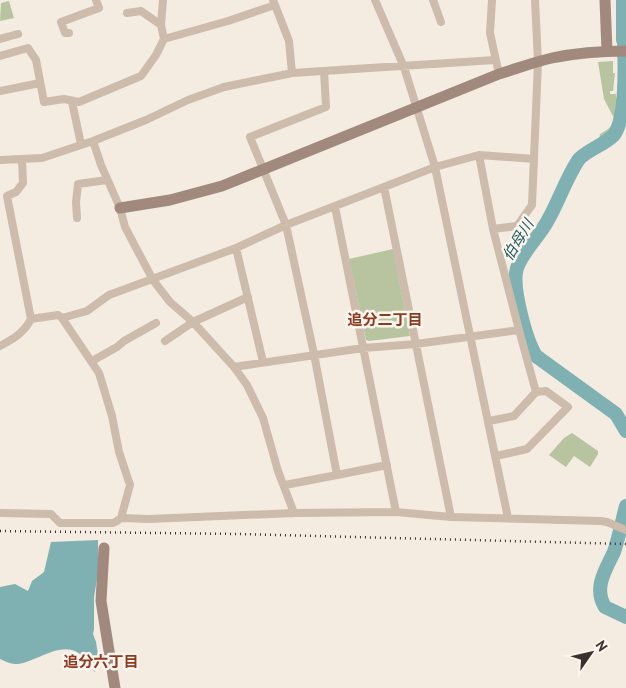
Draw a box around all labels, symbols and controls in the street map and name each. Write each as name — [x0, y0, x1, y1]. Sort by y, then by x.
water label: 伯母川 — [498, 214, 538, 264]
district label: 追分二丁目 — [347, 310, 423, 329]
north arrow — [566, 628, 616, 678]
text: N — [592, 637, 612, 655]
district label: 追分六丁目 — [63, 652, 139, 671]

